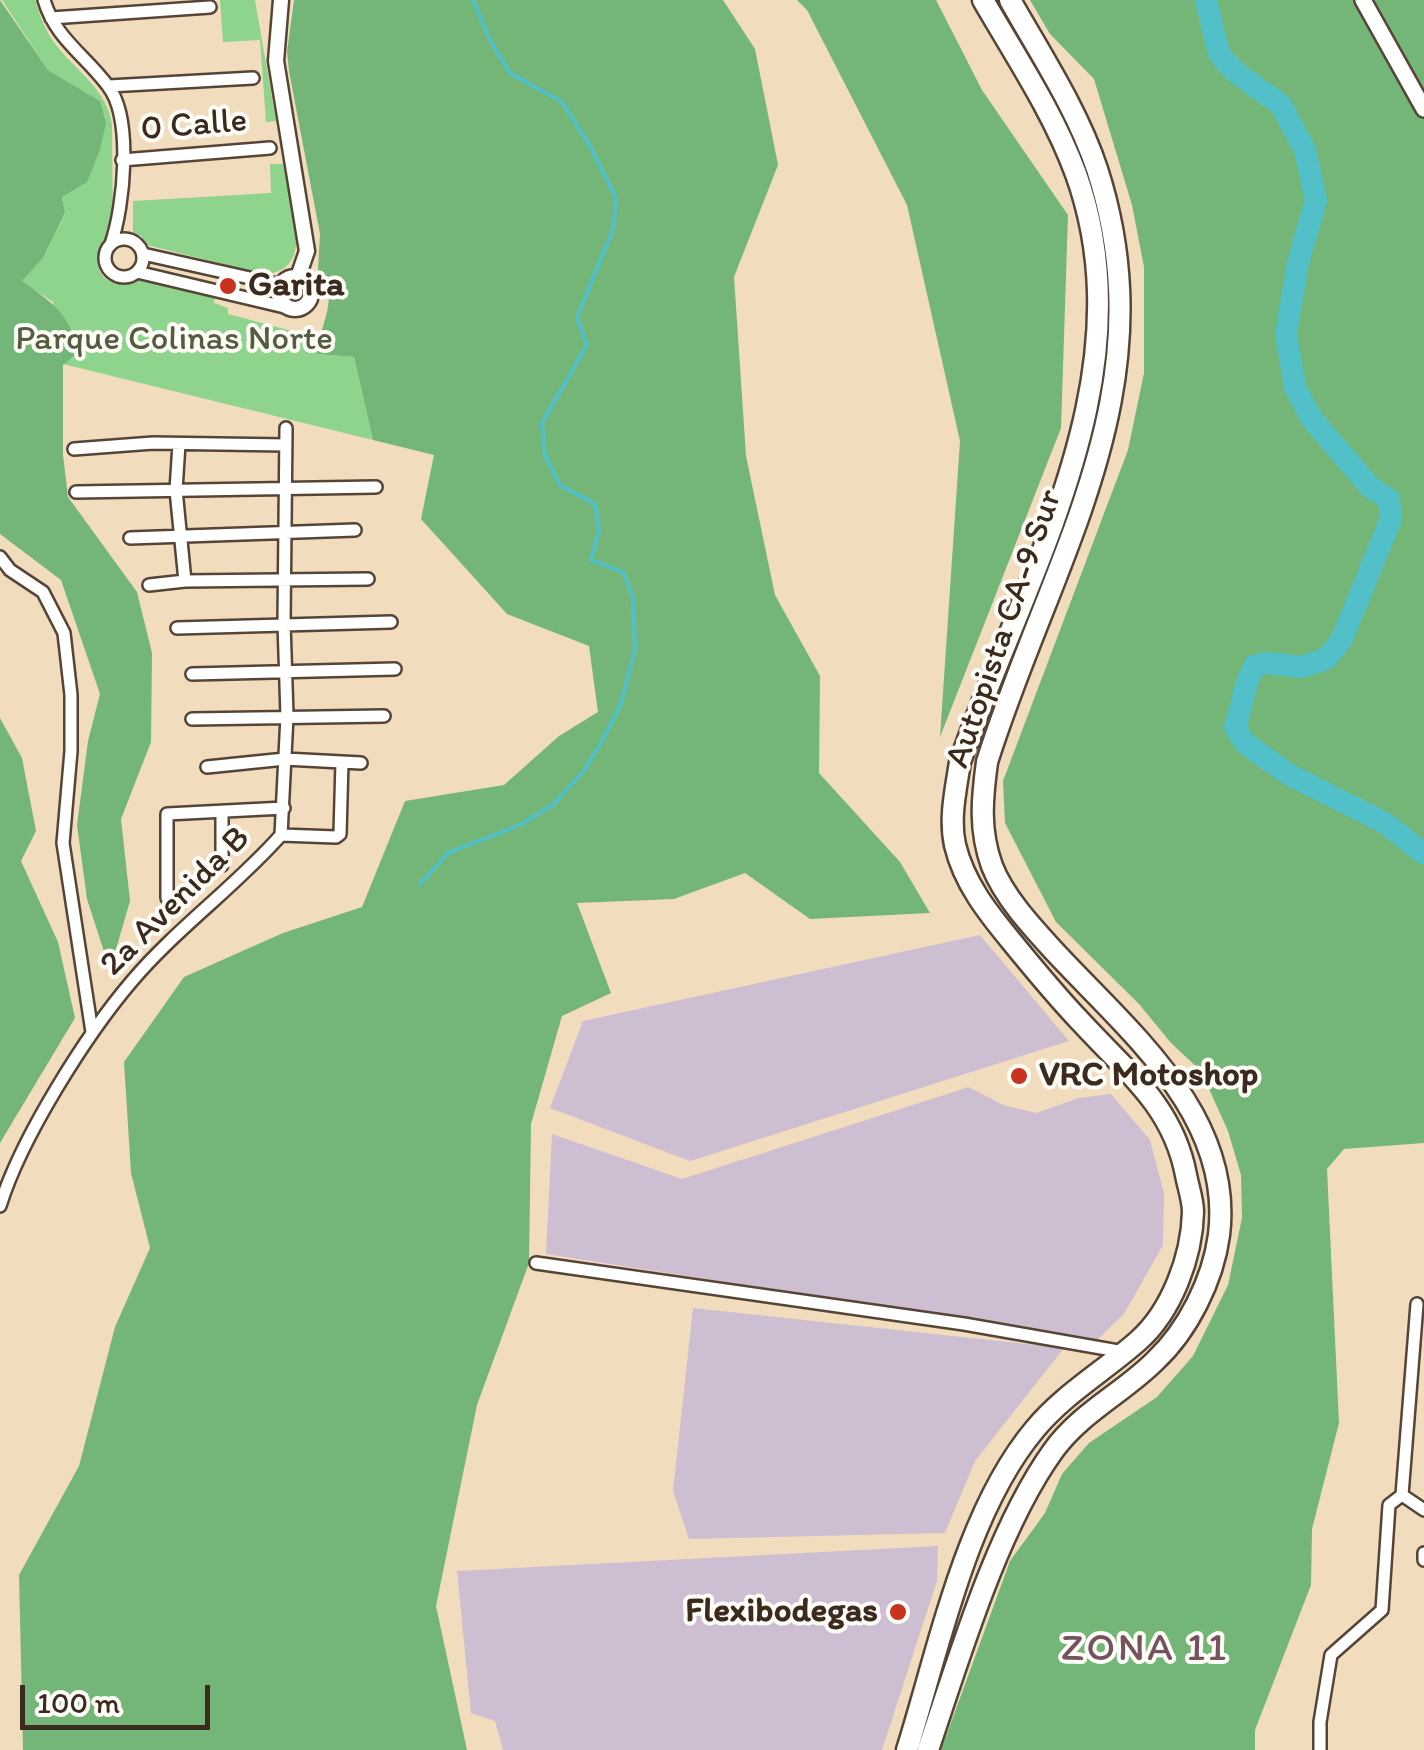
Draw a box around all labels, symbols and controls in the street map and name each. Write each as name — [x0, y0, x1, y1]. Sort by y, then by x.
street label: 0 Calle — [139, 100, 249, 152]
place label: Garita — [248, 265, 344, 307]
marker: Garita — [217, 275, 239, 297]
park label: Parque Colinas Norte — [15, 319, 333, 361]
street label: Autopista CA-9 Sur — [938, 484, 1072, 774]
street label: 2a Avenida B — [92, 818, 260, 986]
place label: VRC Motoshop — [1039, 1055, 1258, 1097]
marker: VRC Motoshop — [1008, 1065, 1030, 1087]
place label: Flexibodegas — [685, 1591, 878, 1633]
marker: Flexibodegas — [887, 1601, 909, 1623]
district label: ZONA 11 — [1061, 1626, 1229, 1674]
scale bar — [25, 1665, 215, 1727]
text: 100 m — [37, 1684, 120, 1721]

